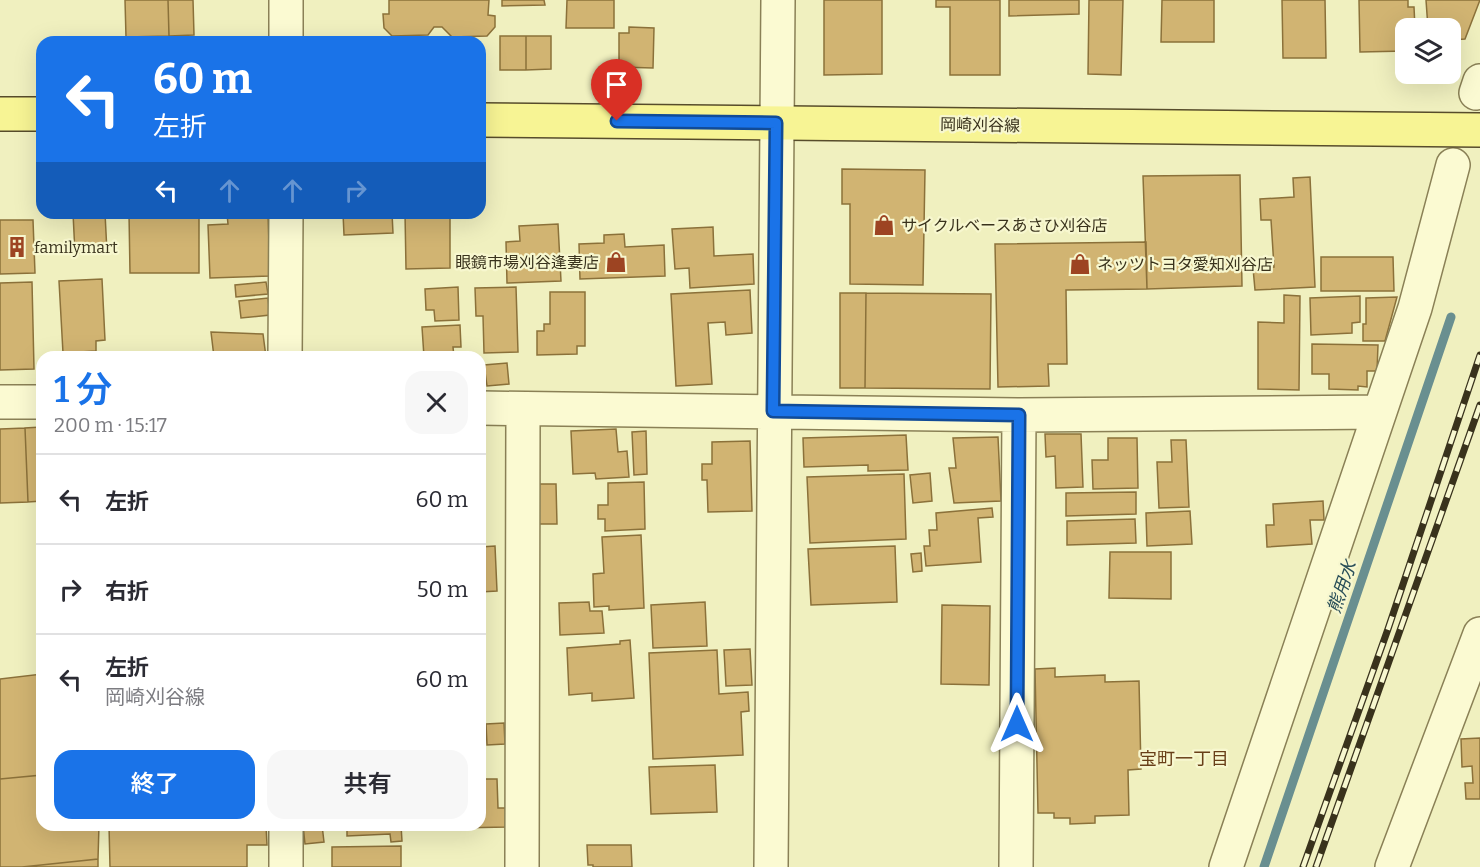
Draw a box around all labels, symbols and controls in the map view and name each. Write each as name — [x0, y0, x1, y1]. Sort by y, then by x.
map controls — [1395, 18, 1461, 84]
button: layers — [1395, 18, 1461, 84]
text: 60 m — [153, 54, 252, 104]
pin — [591, 59, 642, 121]
icon: left — [54, 60, 132, 138]
icon: arrive — [600, 68, 633, 101]
text: 左折 — [153, 111, 207, 143]
street label: 岡崎刈谷線 — [940, 115, 1020, 135]
icon: left — [150, 174, 183, 207]
icon: ahead — [213, 174, 246, 207]
icon: ahead — [276, 174, 309, 207]
icon: right — [339, 174, 372, 207]
shop icon: サイクルベースあさひ刈谷店 — [872, 213, 896, 237]
place label: サイクルベースあさひ刈谷店 — [901, 216, 1107, 235]
building icon: familymart — [5, 235, 29, 259]
place label: familymart — [34, 238, 118, 257]
shop icon: 眼鏡市場刈谷逢妻店 — [604, 250, 628, 274]
shop icon: ネッツトヨタ愛知刈谷店 — [1068, 252, 1092, 276]
place label: 眼鏡市場刈谷逢妻店 — [455, 253, 599, 272]
place label: ネッツトヨタ愛知刈谷店 — [1097, 255, 1273, 274]
text: 1 分 — [54, 368, 112, 412]
button: close — [405, 371, 468, 434]
text: 200 m · 15:17 — [54, 413, 167, 437]
icon: left — [54, 483, 87, 516]
text: 60 m — [416, 486, 468, 513]
text: 左折 — [105, 488, 149, 515]
water label: 熊用水 — [1323, 556, 1362, 616]
icon: right — [54, 573, 87, 606]
text: 50 m — [417, 576, 468, 603]
text: 右折 — [105, 578, 149, 605]
text: 左折 — [105, 654, 149, 681]
icon: left — [54, 663, 87, 696]
text: 60 m — [416, 666, 468, 693]
text: 岡崎刈谷線 — [105, 685, 205, 709]
position arrow — [985, 692, 1049, 756]
district label: 宝町一丁目 — [1139, 748, 1229, 770]
button: 終了 — [54, 750, 255, 819]
button: 共有 — [267, 750, 468, 819]

